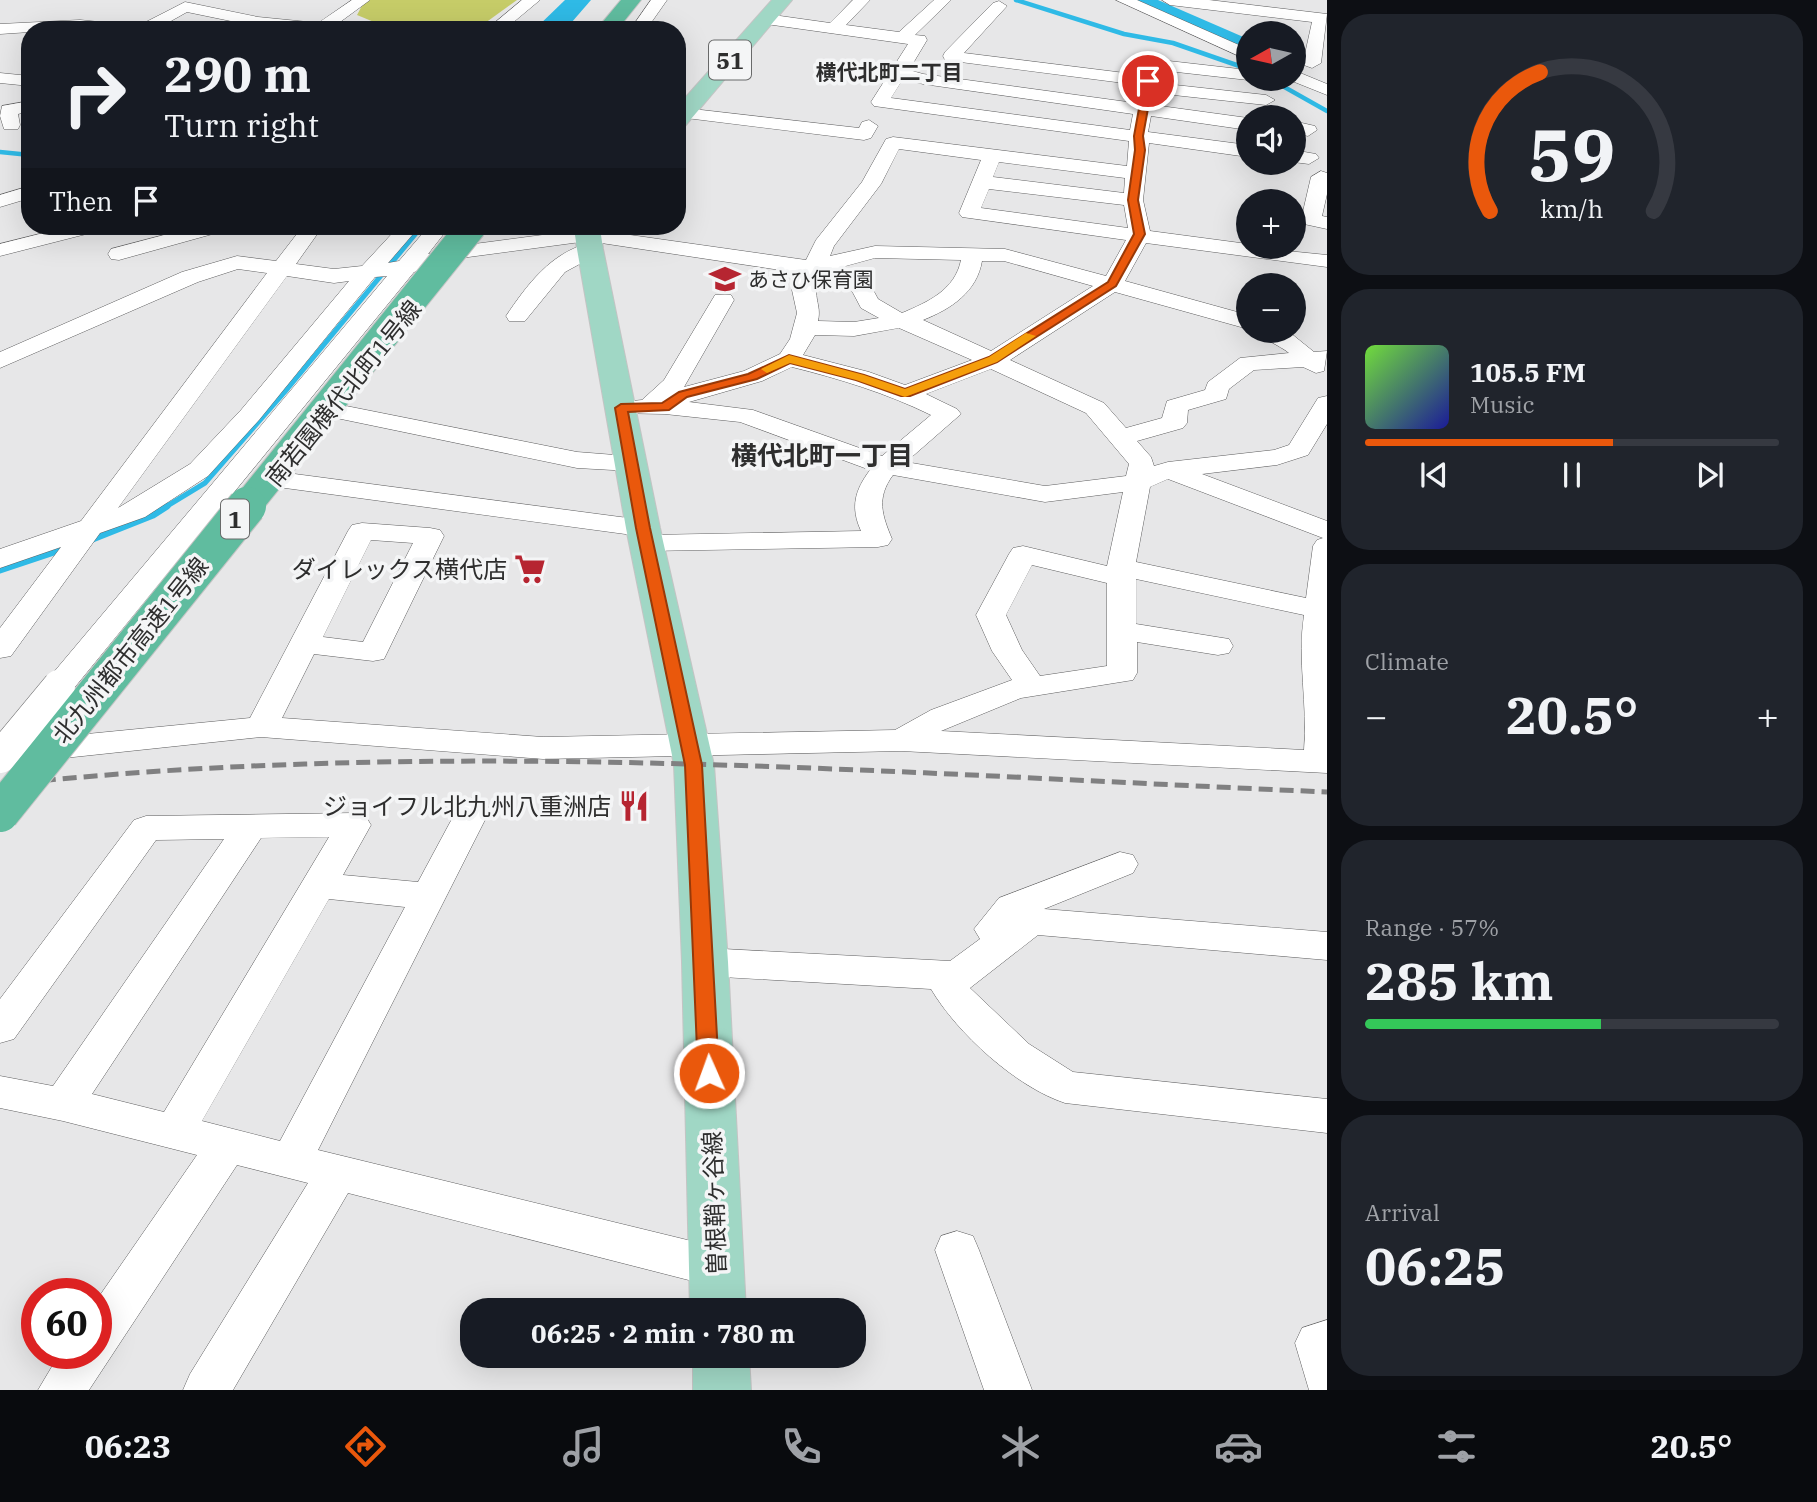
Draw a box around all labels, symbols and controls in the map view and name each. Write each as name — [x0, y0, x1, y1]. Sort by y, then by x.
north arrow — [1236, 21, 1306, 91]
map controls — [1236, 21, 1306, 343]
road number: 51 — [709, 40, 751, 80]
text: 290 m — [164, 42, 311, 105]
icon: right — [49, 49, 140, 140]
pin — [1118, 51, 1178, 111]
district label: 横代北町二丁目 — [816, 58, 963, 86]
icon: arrive — [1129, 62, 1167, 100]
text: Turn right — [164, 104, 319, 146]
button: sound — [1236, 105, 1306, 175]
text: 59 — [1528, 106, 1616, 201]
icon: arrive — [127, 182, 165, 220]
text: Then — [49, 184, 113, 218]
button: + — [1236, 189, 1306, 259]
text: km/h — [1540, 191, 1604, 224]
school or university icon: あさひ保育園 — [708, 262, 742, 296]
place label: あさひ保育園 — [748, 265, 874, 293]
button: − — [1236, 273, 1306, 343]
street label: 南若園横代北町1号線 — [258, 293, 428, 493]
text: 105.5 FM — [1470, 355, 1586, 389]
text: Music — [1470, 389, 1535, 419]
district label: 横代北町一丁目 — [731, 438, 913, 472]
icon: previous — [1415, 456, 1453, 494]
icon: pause — [1553, 456, 1591, 494]
icon: next — [1691, 456, 1729, 494]
road number: 1 — [221, 499, 249, 538]
street label: 北九州都市高速1号線 — [45, 550, 215, 750]
supermarket icon: ダイレックス横代店 — [513, 552, 547, 586]
place label: ダイレックス横代店 — [292, 553, 507, 585]
text: Climate — [1365, 646, 1449, 676]
text: 20.5° — [1506, 681, 1638, 748]
text: − — [1365, 691, 1388, 740]
text: + — [1756, 691, 1779, 740]
restaurant icon: ジョイフル北九州八重洲店 — [617, 789, 651, 823]
place label: ジョイフル北九州八重洲店 — [323, 790, 611, 822]
text: Range · 57% — [1365, 912, 1499, 942]
text: 285 km — [1365, 947, 1554, 1014]
position arrow — [672, 1036, 746, 1110]
street label: 曽根鞘ヶ谷線 — [695, 1130, 733, 1276]
text: Arrival — [1365, 1197, 1440, 1227]
text: 06:25 — [1365, 1232, 1506, 1299]
speed limit sign: 60 — [21, 1278, 112, 1369]
text: 06:25 · 2 min · 780 m — [531, 1316, 795, 1350]
icon: directions — [341, 1422, 390, 1471]
icon: music — [559, 1422, 608, 1471]
icon: phone — [777, 1422, 826, 1471]
icon: climate — [996, 1422, 1045, 1471]
icon: car — [1214, 1422, 1263, 1471]
icon: filters — [1432, 1422, 1481, 1471]
text: 06:23 — [85, 1425, 171, 1467]
text: 20.5° — [1651, 1425, 1732, 1467]

